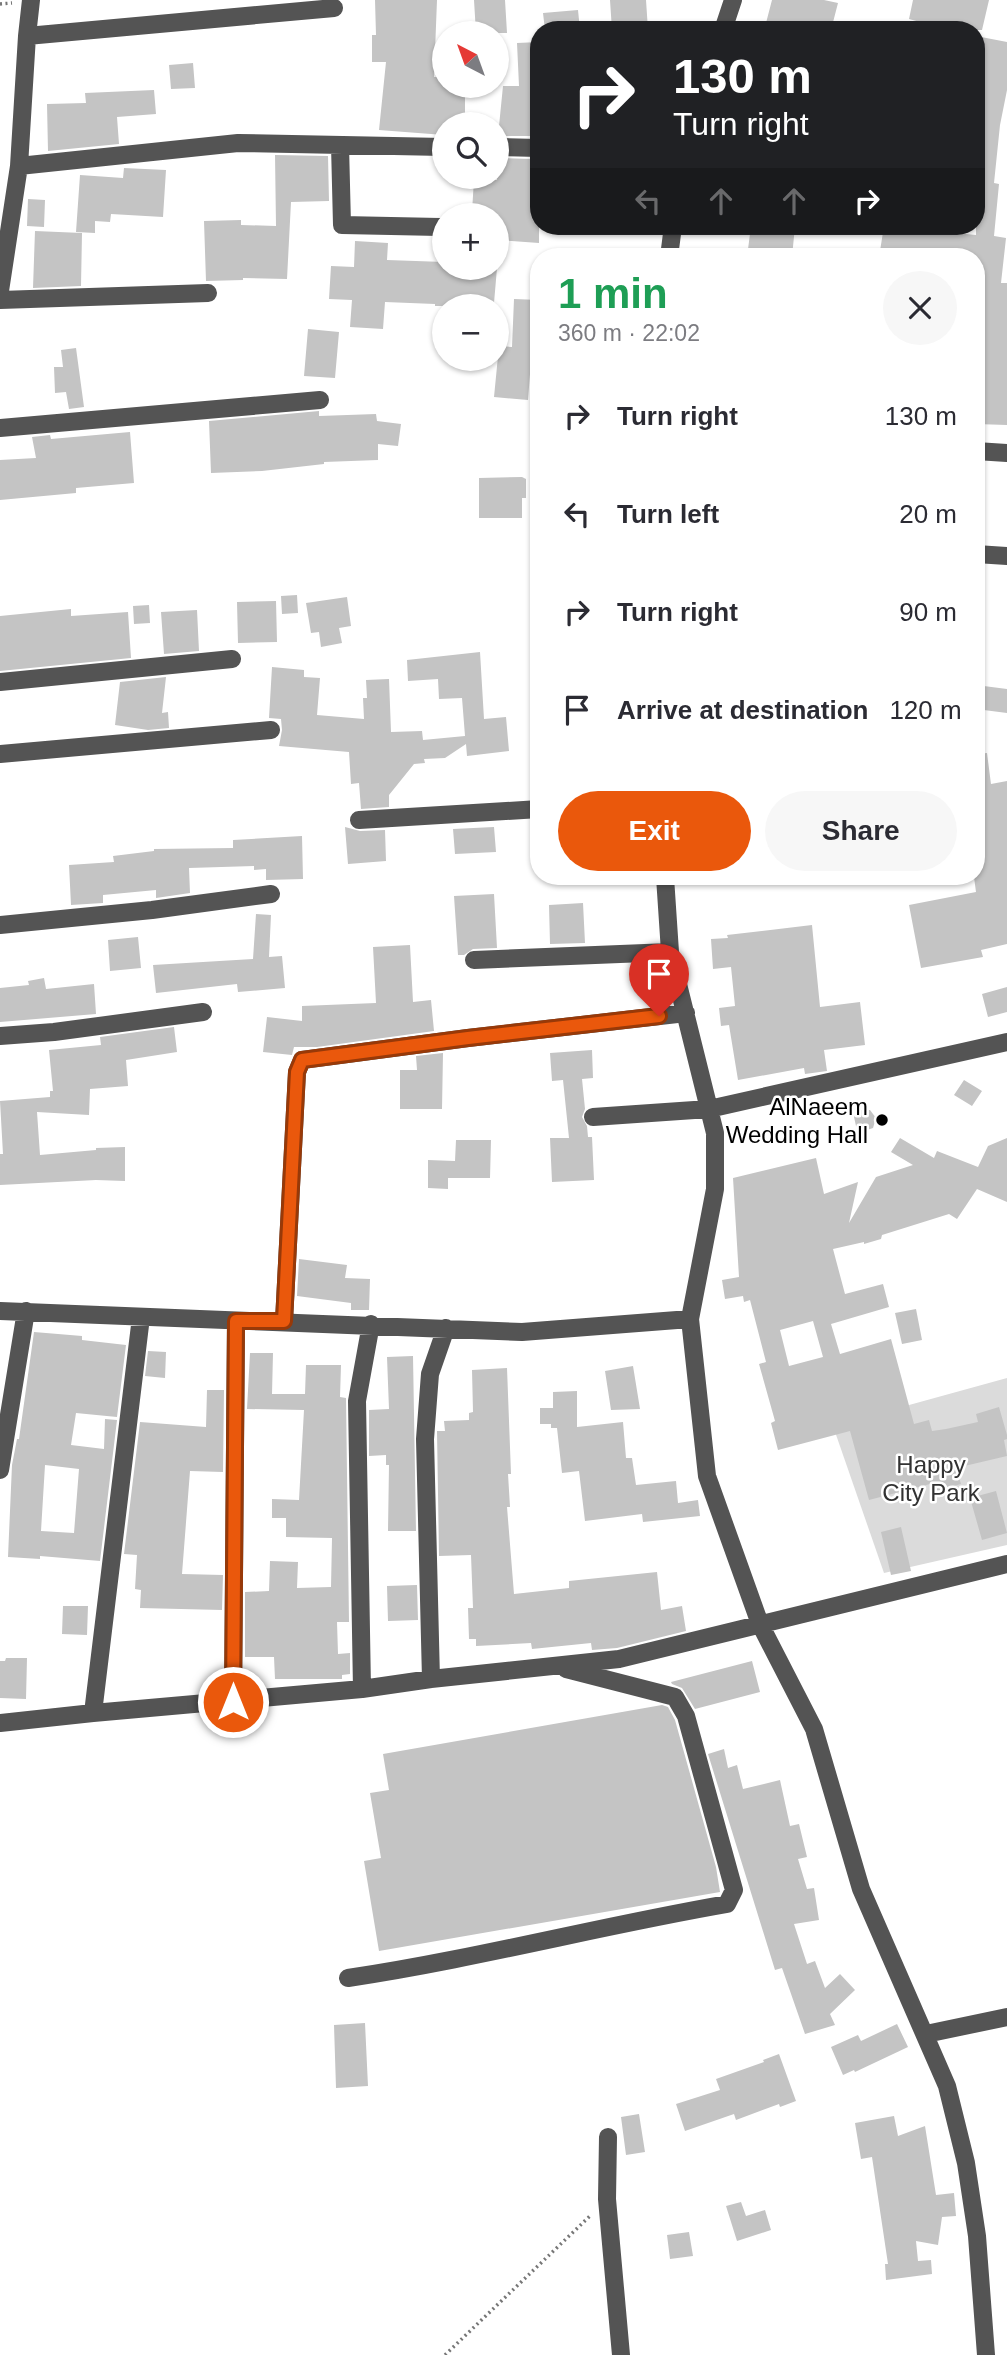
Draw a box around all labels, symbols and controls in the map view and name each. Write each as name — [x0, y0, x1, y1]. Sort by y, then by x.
north arrow — [432, 21, 509, 98]
map controls — [432, 21, 509, 371]
icon: right — [558, 49, 649, 140]
text: 130 m — [673, 49, 812, 103]
text: Turn right — [673, 106, 809, 142]
button: search — [432, 112, 509, 189]
icon: left — [629, 182, 667, 220]
icon: ahead — [702, 182, 740, 220]
icon: ahead — [775, 182, 813, 220]
icon: right — [848, 182, 886, 220]
button: + — [432, 203, 509, 280]
text: 1 min — [558, 270, 668, 317]
button: close — [883, 271, 957, 345]
button: − — [432, 294, 509, 371]
text: 360 m · 22:02 — [558, 320, 700, 346]
icon: right — [558, 397, 596, 435]
text: Turn right — [617, 401, 738, 431]
text: 130 m — [885, 401, 957, 431]
icon: left — [558, 495, 596, 533]
text: Turn left — [617, 499, 719, 529]
text: 20 m — [899, 499, 957, 529]
icon: right — [558, 593, 596, 631]
text: Turn right — [617, 597, 738, 627]
text: 90 m — [899, 597, 957, 627]
icon: arrive — [558, 691, 596, 729]
text: Arrive at destination — [617, 695, 868, 725]
text: 120 m — [889, 695, 962, 725]
button: Exit — [558, 791, 751, 871]
button: Share — [765, 791, 957, 871]
pin — [629, 944, 689, 1016]
icon: arrive — [640, 955, 678, 993]
place label: AlNaeem Wedding Hall — [726, 1093, 868, 1148]
marker: AlNaeem Wedding Hall — [874, 1112, 890, 1128]
park label: Happy City Park — [882, 1451, 981, 1506]
position arrow — [196, 1665, 270, 1739]

